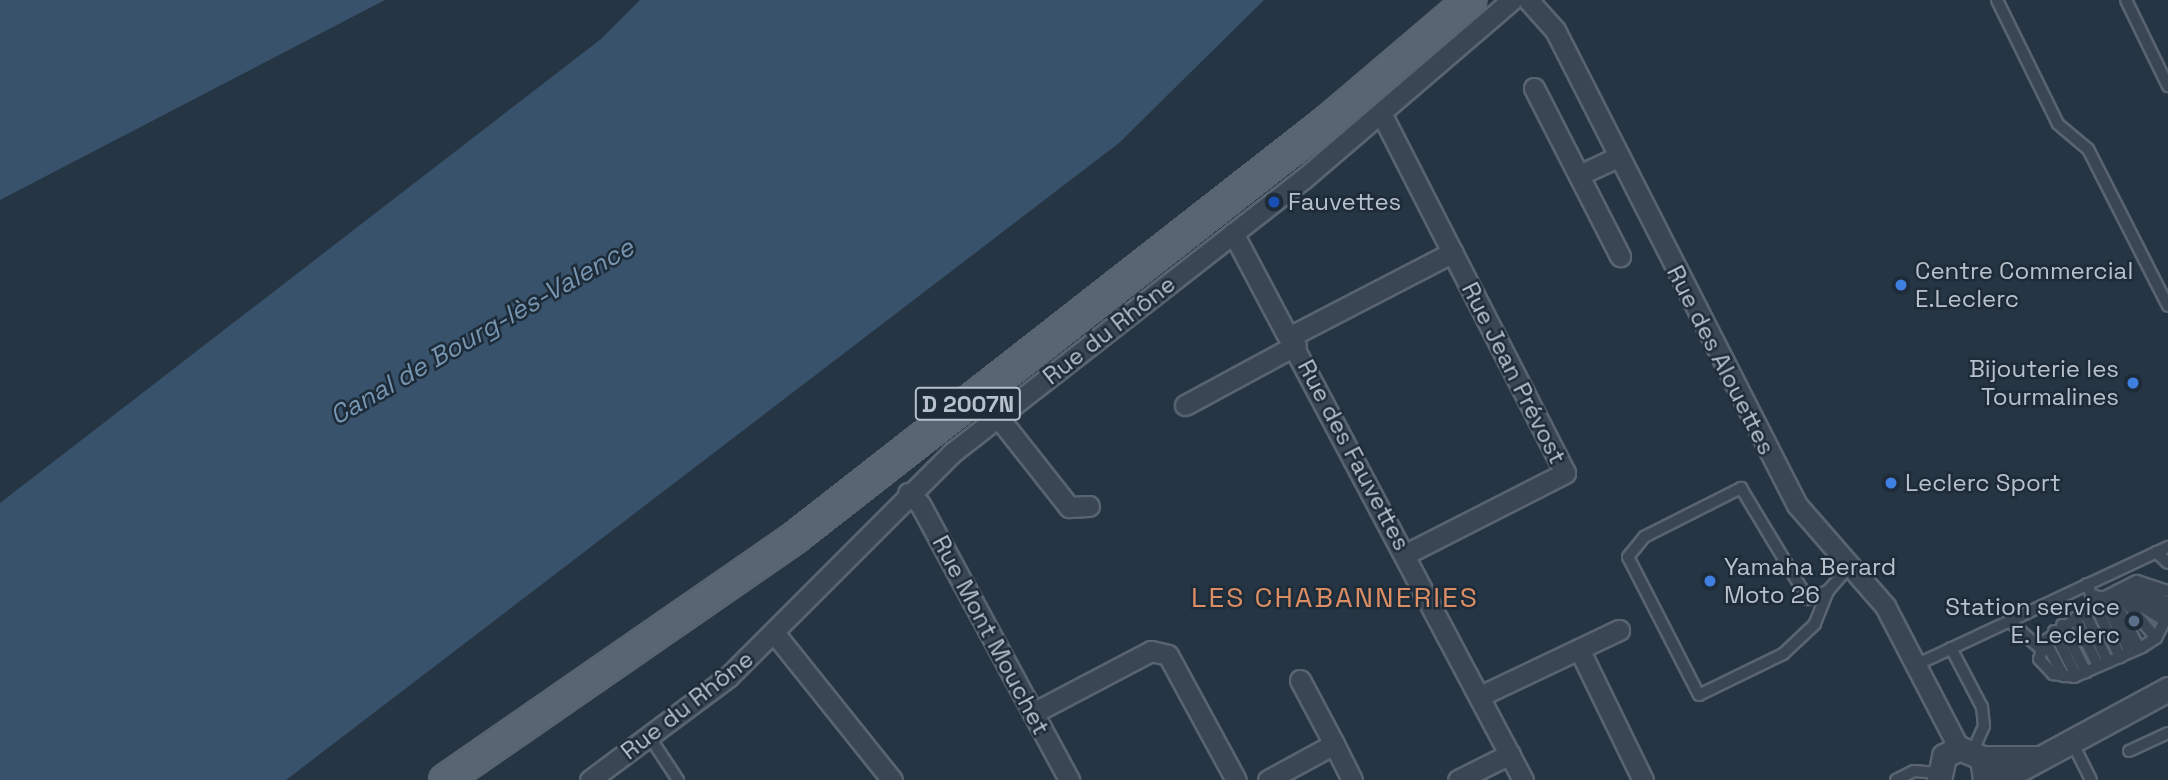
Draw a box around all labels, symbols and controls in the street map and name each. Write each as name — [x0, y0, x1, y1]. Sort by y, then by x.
place label: Fauvettes — [1288, 188, 1401, 216]
marker: Fauvettes — [1266, 194, 1282, 210]
water label: Canal de Bourg-lès-Valence — [324, 232, 640, 432]
place label: Centre Commercial E.Leclerc — [1915, 257, 2133, 313]
street label: Rue des Alouettes — [1661, 260, 1781, 460]
street label: Rue du Rhône — [1037, 269, 1181, 391]
street label: Rue Jean Prévost — [1456, 277, 1572, 469]
marker: Centre Commercial E.Leclerc — [1893, 277, 1909, 293]
street label: Rue des Fauvettes — [1292, 355, 1416, 555]
place label: Bijouterie les Tourmalines — [1969, 355, 2119, 411]
marker: Bijouterie les Tourmalines — [2125, 375, 2141, 391]
road number: D 2007N — [914, 384, 1022, 424]
place label: Leclerc Sport — [1905, 469, 2061, 497]
marker: Leclerc Sport — [1883, 475, 1899, 491]
street label: Rue Mont Mouchet — [926, 530, 1056, 740]
place label: Yamaha Berard Moto 26 — [1724, 553, 1896, 609]
marker: Yamaha Berard Moto 26 — [1702, 573, 1718, 589]
district label: LES CHABANNERIES — [1193, 580, 1477, 614]
place label: Station service E. Leclerc — [1945, 593, 2120, 649]
marker: Station service E. Leclerc — [2126, 613, 2142, 629]
street label: Rue du Rhône — [615, 644, 759, 766]

